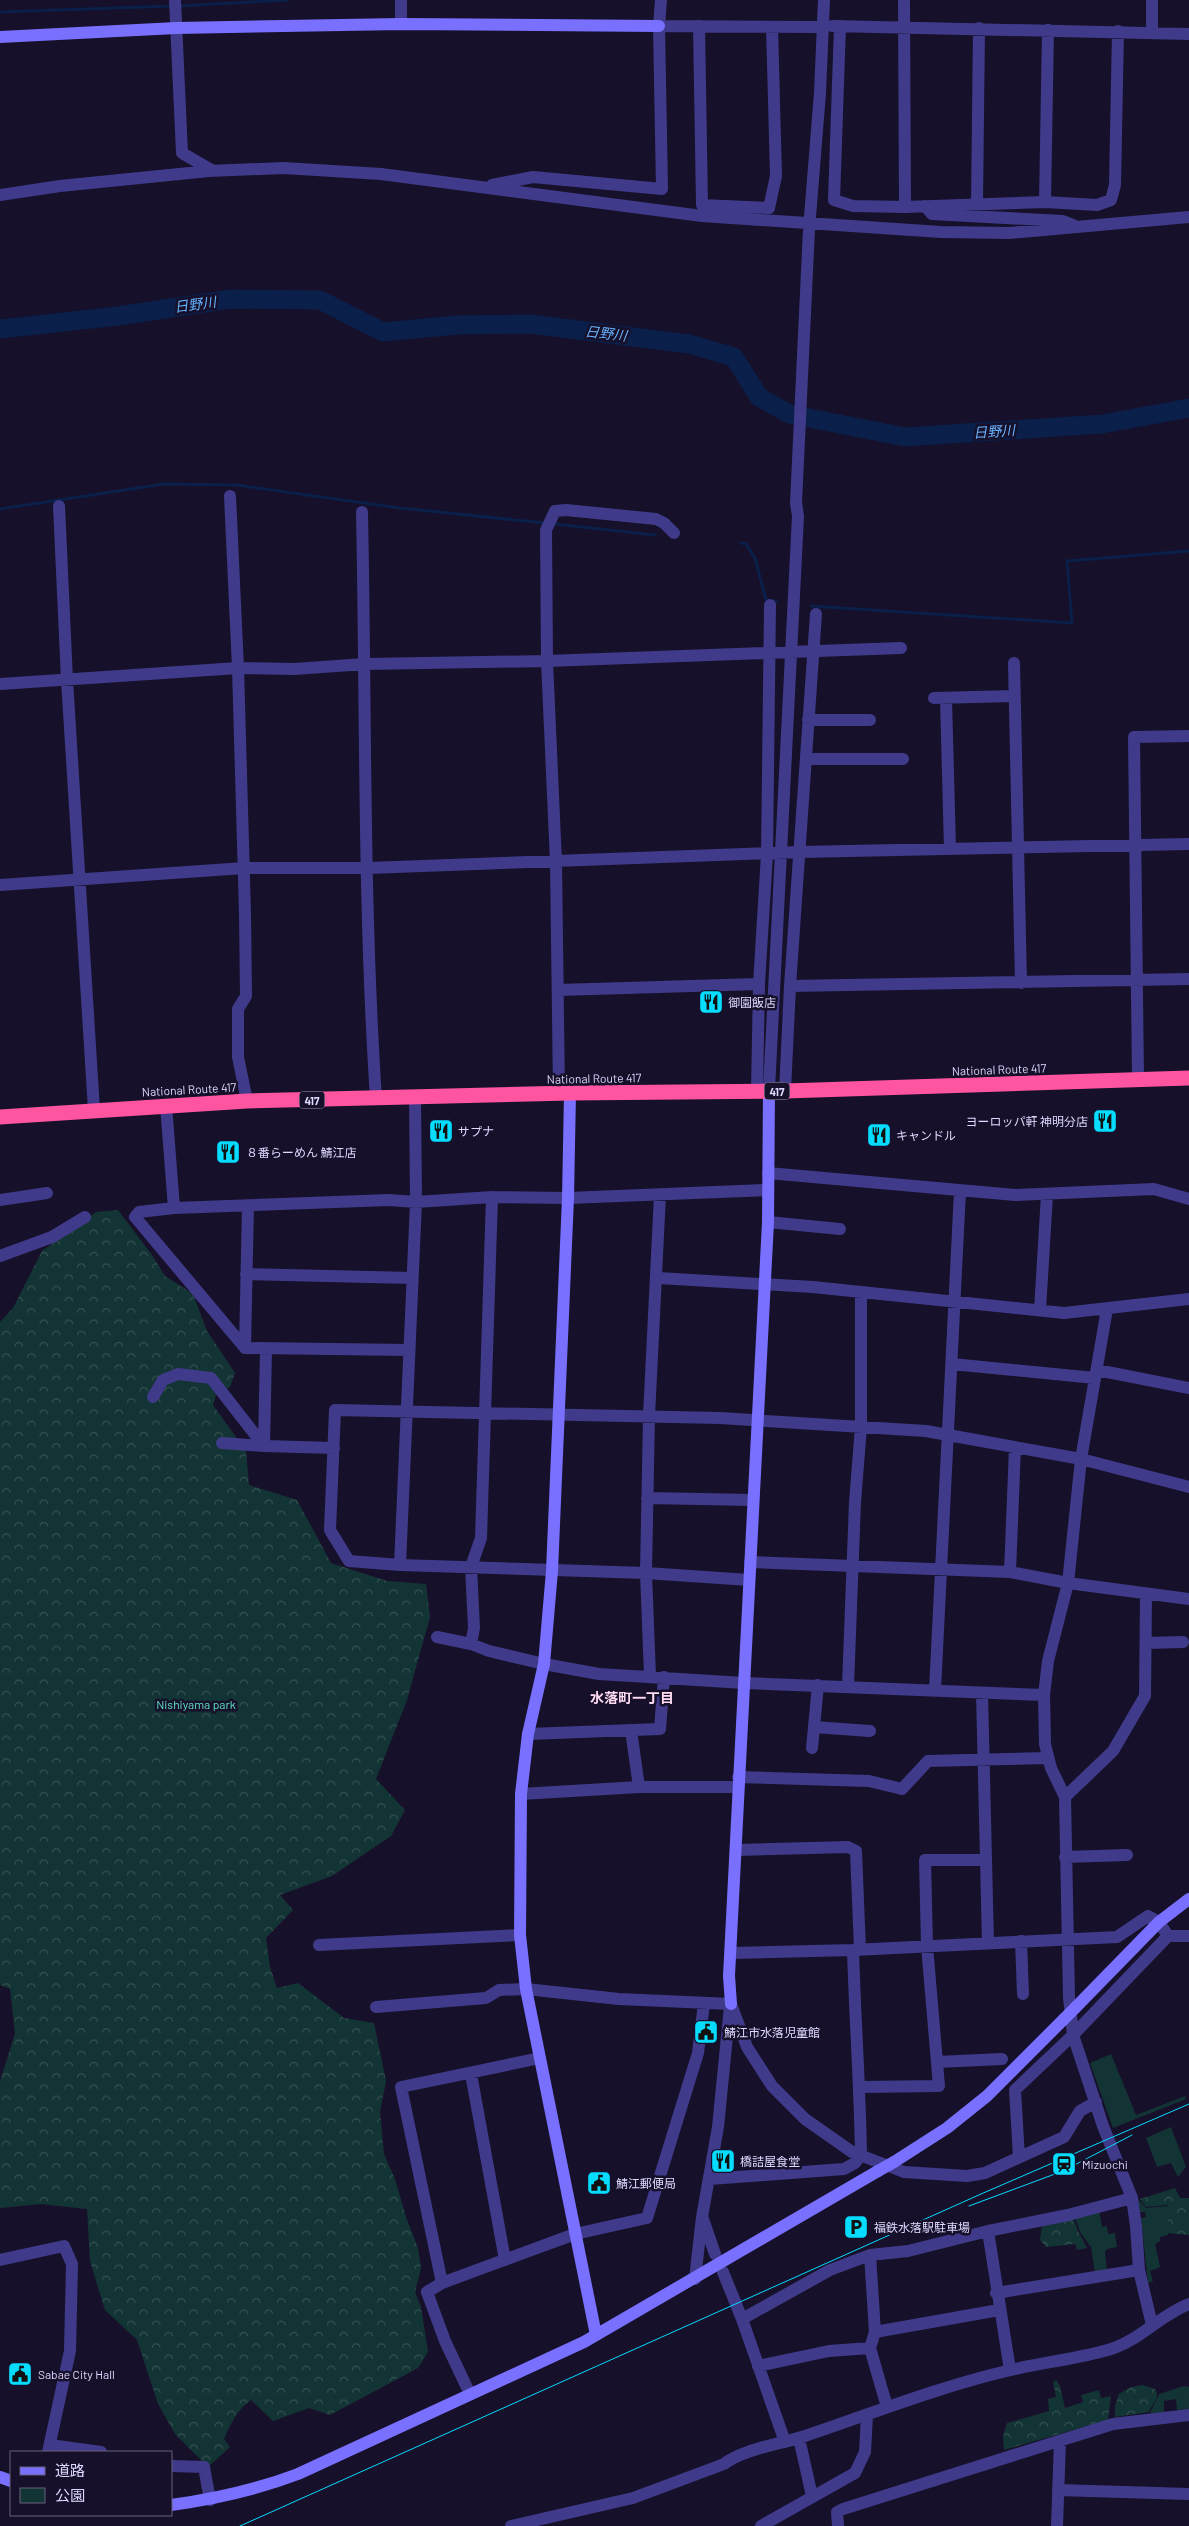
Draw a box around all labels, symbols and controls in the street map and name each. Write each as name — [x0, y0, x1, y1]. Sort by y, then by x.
water label: 日野川 — [173, 292, 219, 315]
water label: 日野川 — [584, 322, 630, 344]
water label: 日野川 — [972, 421, 1018, 441]
restaurant icon: 御園飯店 — [698, 989, 724, 1015]
place label: 御園飯店 — [728, 995, 776, 1009]
street label: National Route 417 — [951, 1060, 1047, 1078]
street label: National Route 417 — [547, 1070, 642, 1086]
street label: National Route 417 — [141, 1080, 237, 1098]
road number: 417 — [764, 1082, 790, 1100]
road number: 417 — [300, 1092, 324, 1108]
restaurant icon: ヨーロッパ軒 神明分店 — [1092, 1108, 1118, 1134]
place label: ヨーロッパ軒 神明分店 — [966, 1114, 1088, 1128]
restaurant icon: サプナ — [428, 1118, 454, 1144]
restaurant icon: キャンドル — [866, 1122, 892, 1148]
place label: サプナ — [458, 1124, 494, 1138]
place label: キャンドル — [896, 1128, 956, 1142]
restaurant icon: ８番らーめん 鯖江店 — [215, 1139, 241, 1165]
place label: ８番らーめん 鯖江店 — [246, 1145, 356, 1159]
district label: 水落町一丁目 — [590, 1689, 674, 1706]
park label: Nishiyama park — [156, 1697, 236, 1711]
public building icon: 鯖江市水落児童館 — [693, 2019, 719, 2045]
place label: 鯖江市水落児童館 — [724, 2025, 820, 2039]
restaurant icon: 橋詰屋食堂 — [710, 2148, 736, 2174]
station icon: Mizuochi — [1051, 2151, 1077, 2177]
place label: 橋詰屋食堂 — [740, 2154, 800, 2168]
place label: Mizuochi — [1082, 2157, 1128, 2171]
public building icon: 鯖江郵便局 — [586, 2170, 612, 2196]
place label: 鯖江郵便局 — [616, 2176, 676, 2190]
parking icon: 福鉄水落駅駐車場 — [843, 2214, 869, 2240]
place label: 福鉄水落駅駐車場 — [874, 2220, 970, 2234]
public building icon: Sabae City Hall — [7, 2361, 33, 2387]
place label: Sabae City Hall — [38, 2367, 115, 2381]
legend — [10, 2451, 172, 2516]
text: 道路 — [55, 2461, 85, 2479]
text: 公園 — [55, 2486, 85, 2504]

